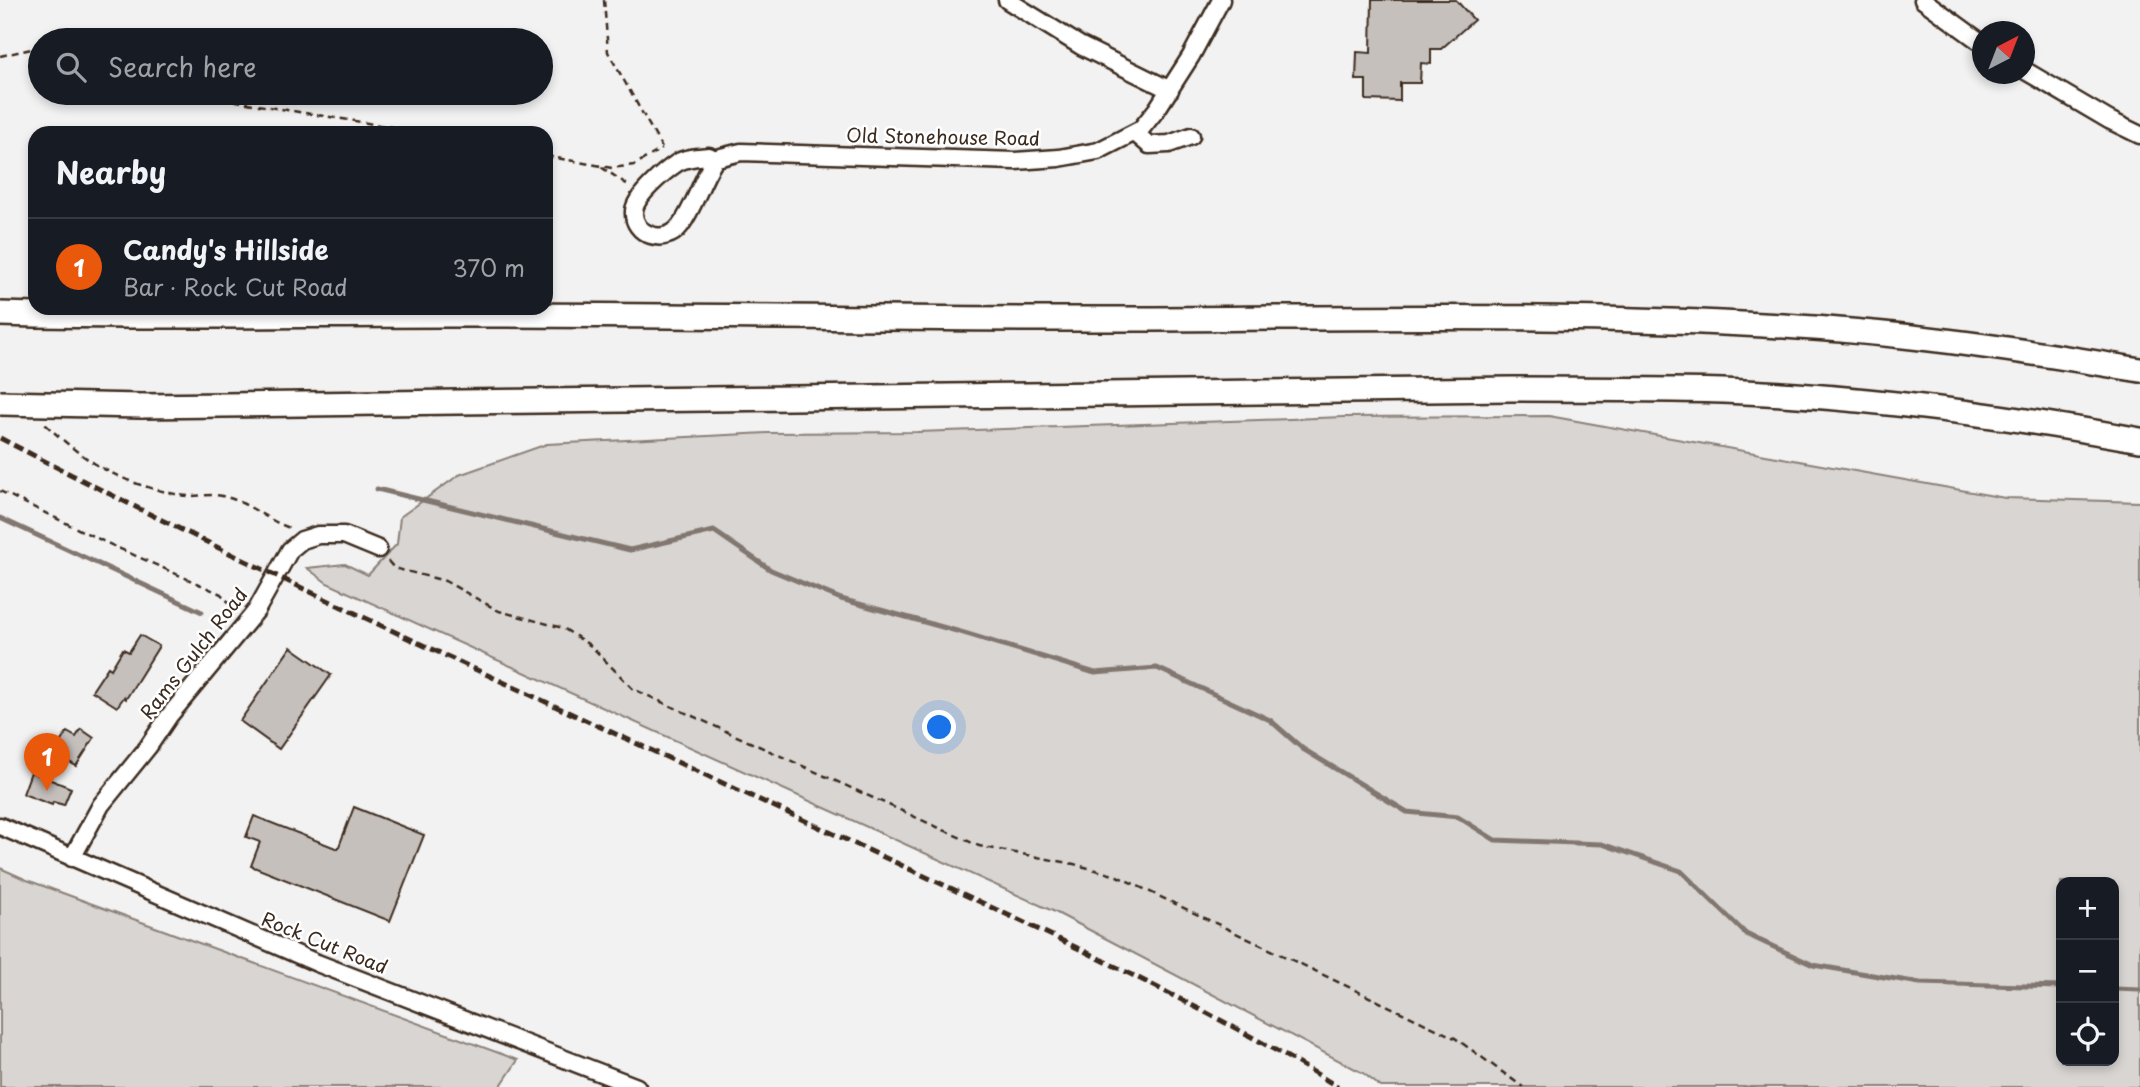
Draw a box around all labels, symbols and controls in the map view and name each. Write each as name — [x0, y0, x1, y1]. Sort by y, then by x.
north arrow — [1972, 21, 2035, 84]
search box — [28, 28, 553, 105]
text: Search here — [108, 47, 257, 86]
icon: search — [52, 48, 90, 86]
street label: Old Stonehouse Road — [846, 120, 1040, 152]
text: Nearby — [56, 149, 166, 194]
text: Candy's Hillside — [123, 230, 329, 269]
text: 1 — [74, 250, 85, 285]
text: 370 m — [452, 250, 525, 285]
text: Bar · Rock Cut Road — [123, 269, 348, 304]
street label: Rams Gulch Road — [133, 581, 253, 725]
your location — [922, 710, 956, 744]
pin: 1 — [24, 733, 70, 791]
map controls — [2056, 877, 2119, 1066]
button: + — [2056, 877, 2119, 940]
street label: Rock Cut Road — [258, 904, 392, 980]
button: − — [2056, 940, 2119, 1003]
button: locate — [2056, 1003, 2119, 1066]

